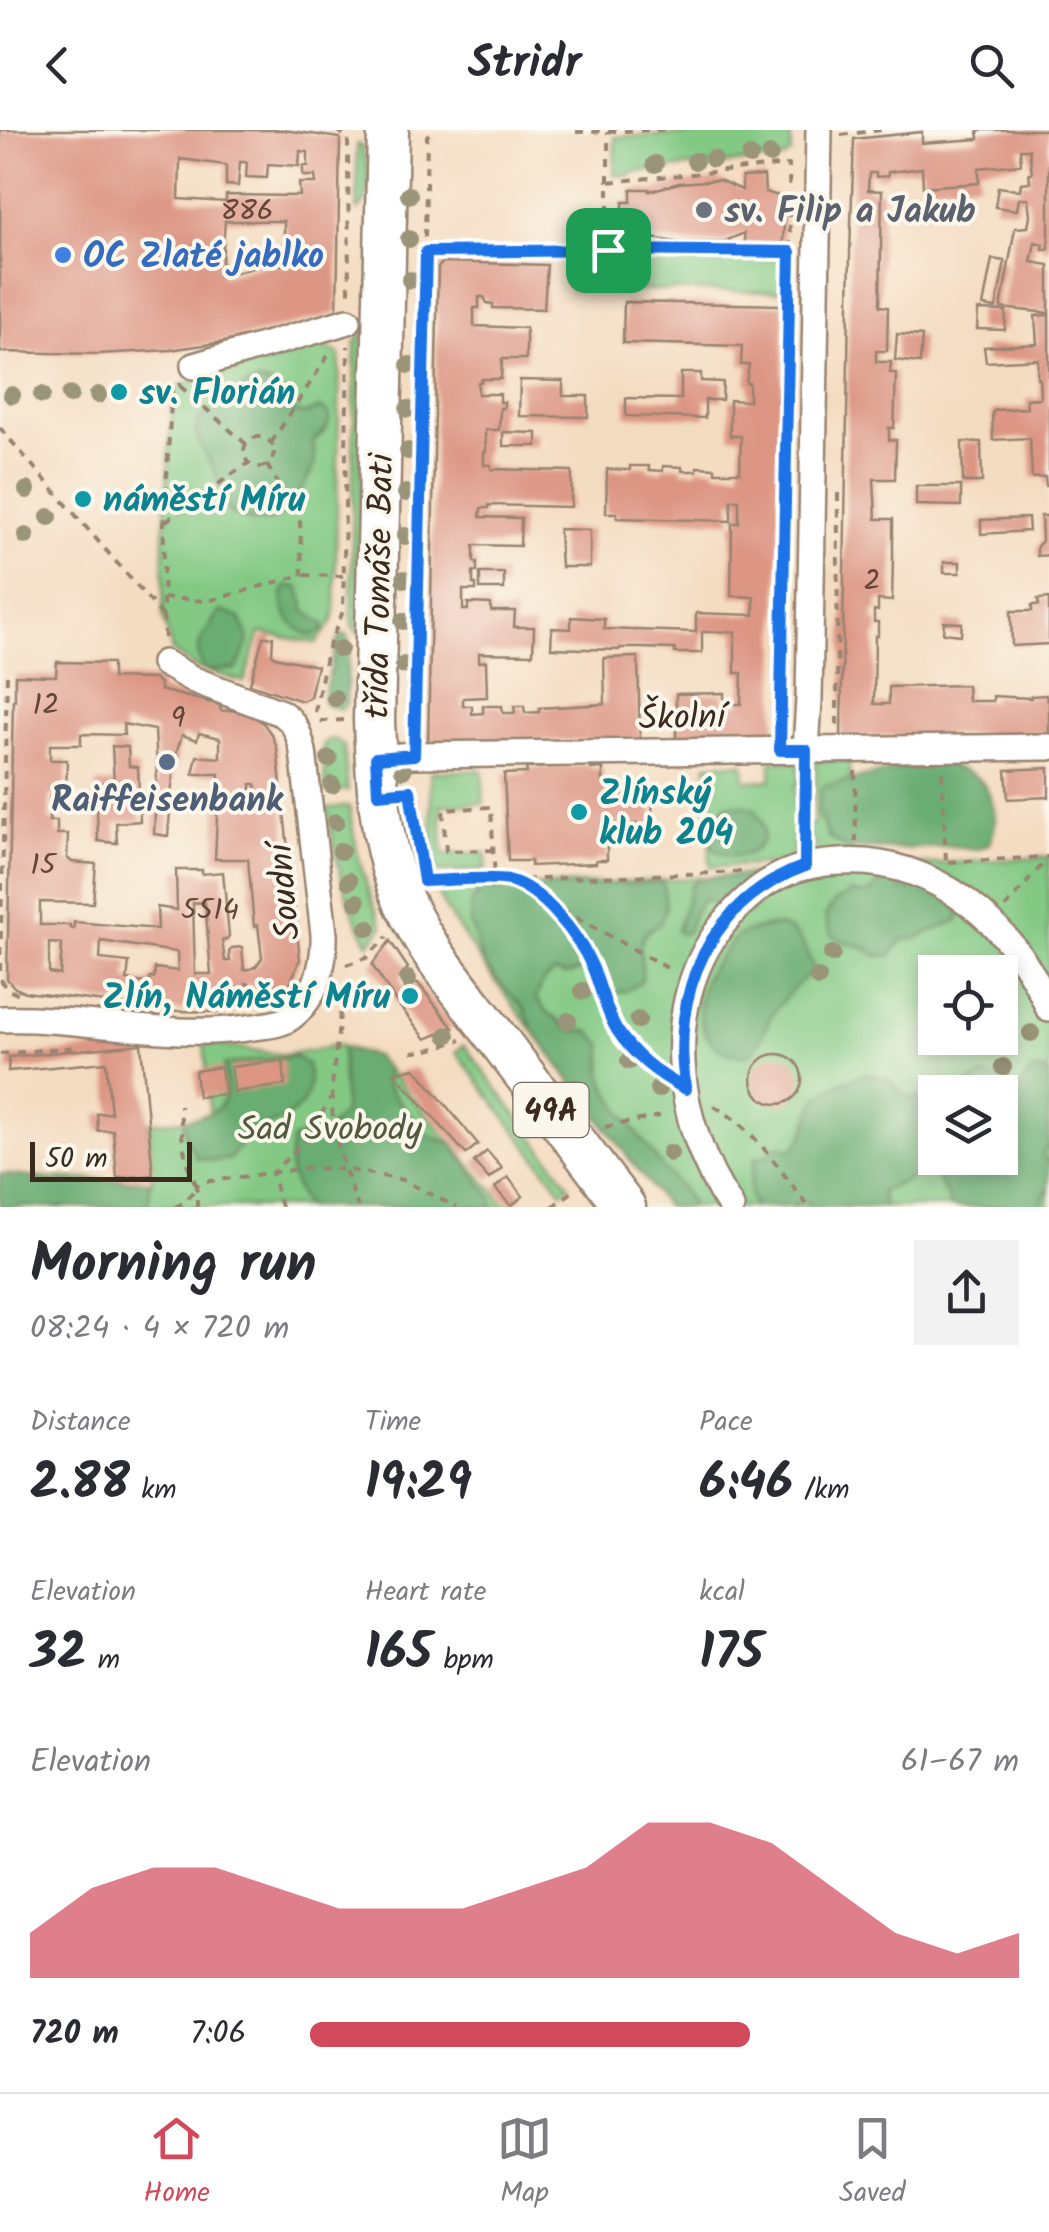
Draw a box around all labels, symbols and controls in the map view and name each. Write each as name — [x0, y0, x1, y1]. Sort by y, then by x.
text: Stridr — [468, 29, 581, 101]
icon: back — [30, 38, 85, 93]
icon: search — [964, 38, 1019, 93]
place label: sv. Filip a Jakub — [724, 185, 976, 241]
house number: 886 — [221, 188, 273, 236]
marker: sv. Filip a Jakub — [693, 199, 715, 221]
pin — [566, 208, 651, 293]
icon: arrive — [581, 223, 636, 278]
place label: OC Zlaté jablko — [83, 230, 324, 286]
marker: OC Zlaté jablko — [52, 244, 74, 266]
place label: sv. Florián — [139, 367, 295, 423]
marker: sv. Florián — [108, 381, 130, 403]
street label: třída Tomáše Bati — [351, 451, 411, 719]
place label: náměstí Míru — [103, 474, 306, 530]
marker: náměstí Míru — [72, 488, 94, 510]
house number: 2 — [863, 558, 881, 606]
house number: 12 — [33, 682, 59, 730]
street label: Školní — [638, 690, 731, 748]
house number: 9 — [171, 695, 186, 743]
marker: Raiffeisenbank — [156, 751, 178, 773]
place label: Zlínský klub 204 — [599, 767, 733, 863]
place label: Raiffeisenbank — [51, 774, 285, 830]
marker: Zlínský klub 204 — [568, 801, 590, 823]
street label: Soudní — [253, 836, 318, 942]
house number: 15 — [30, 842, 58, 890]
house number: 5514 — [181, 887, 239, 935]
map controls — [918, 955, 1018, 1175]
button: locate — [918, 955, 1018, 1055]
place label: Zlín, Náměstí Míru — [102, 971, 391, 1027]
marker: Zlín, Náměstí Míru — [399, 985, 421, 1007]
button: layers — [918, 1075, 1018, 1175]
road number: 49A — [514, 1083, 588, 1137]
park label: Sad Svobody — [238, 1103, 422, 1159]
scale bar — [30, 1137, 192, 1182]
text: 50 m — [45, 1137, 108, 1182]
text: Morning run — [30, 1223, 317, 1310]
button: share — [914, 1240, 1019, 1345]
text: 08:24 · 4 × 720 m — [30, 1304, 289, 1355]
text: Distance — [30, 1400, 131, 1445]
text: Time — [365, 1400, 421, 1445]
text: Pace — [699, 1400, 753, 1445]
text: 2.88 — [30, 1445, 130, 1525]
text: 19:29 — [365, 1445, 472, 1525]
text: 6:46 — [699, 1445, 793, 1525]
text: km — [130, 1468, 177, 1513]
text: /km — [793, 1468, 850, 1513]
text: Elevation — [30, 1570, 136, 1615]
text: Heart rate — [365, 1570, 486, 1615]
text: kcal — [699, 1570, 745, 1615]
text: 32 — [30, 1615, 87, 1695]
text: 165 — [365, 1615, 432, 1695]
text: 175 — [699, 1615, 763, 1695]
text: m — [87, 1638, 120, 1683]
text: bpm — [432, 1638, 494, 1683]
text: Elevation — [30, 1737, 151, 1788]
text: 61–67 m — [901, 1737, 1019, 1788]
text: 720 m — [30, 2009, 119, 2060]
text: 7:06 — [190, 2009, 246, 2060]
tab: Home — [144, 2111, 210, 2216]
tab: Map — [497, 2111, 552, 2216]
tab: Saved — [839, 2111, 905, 2216]

